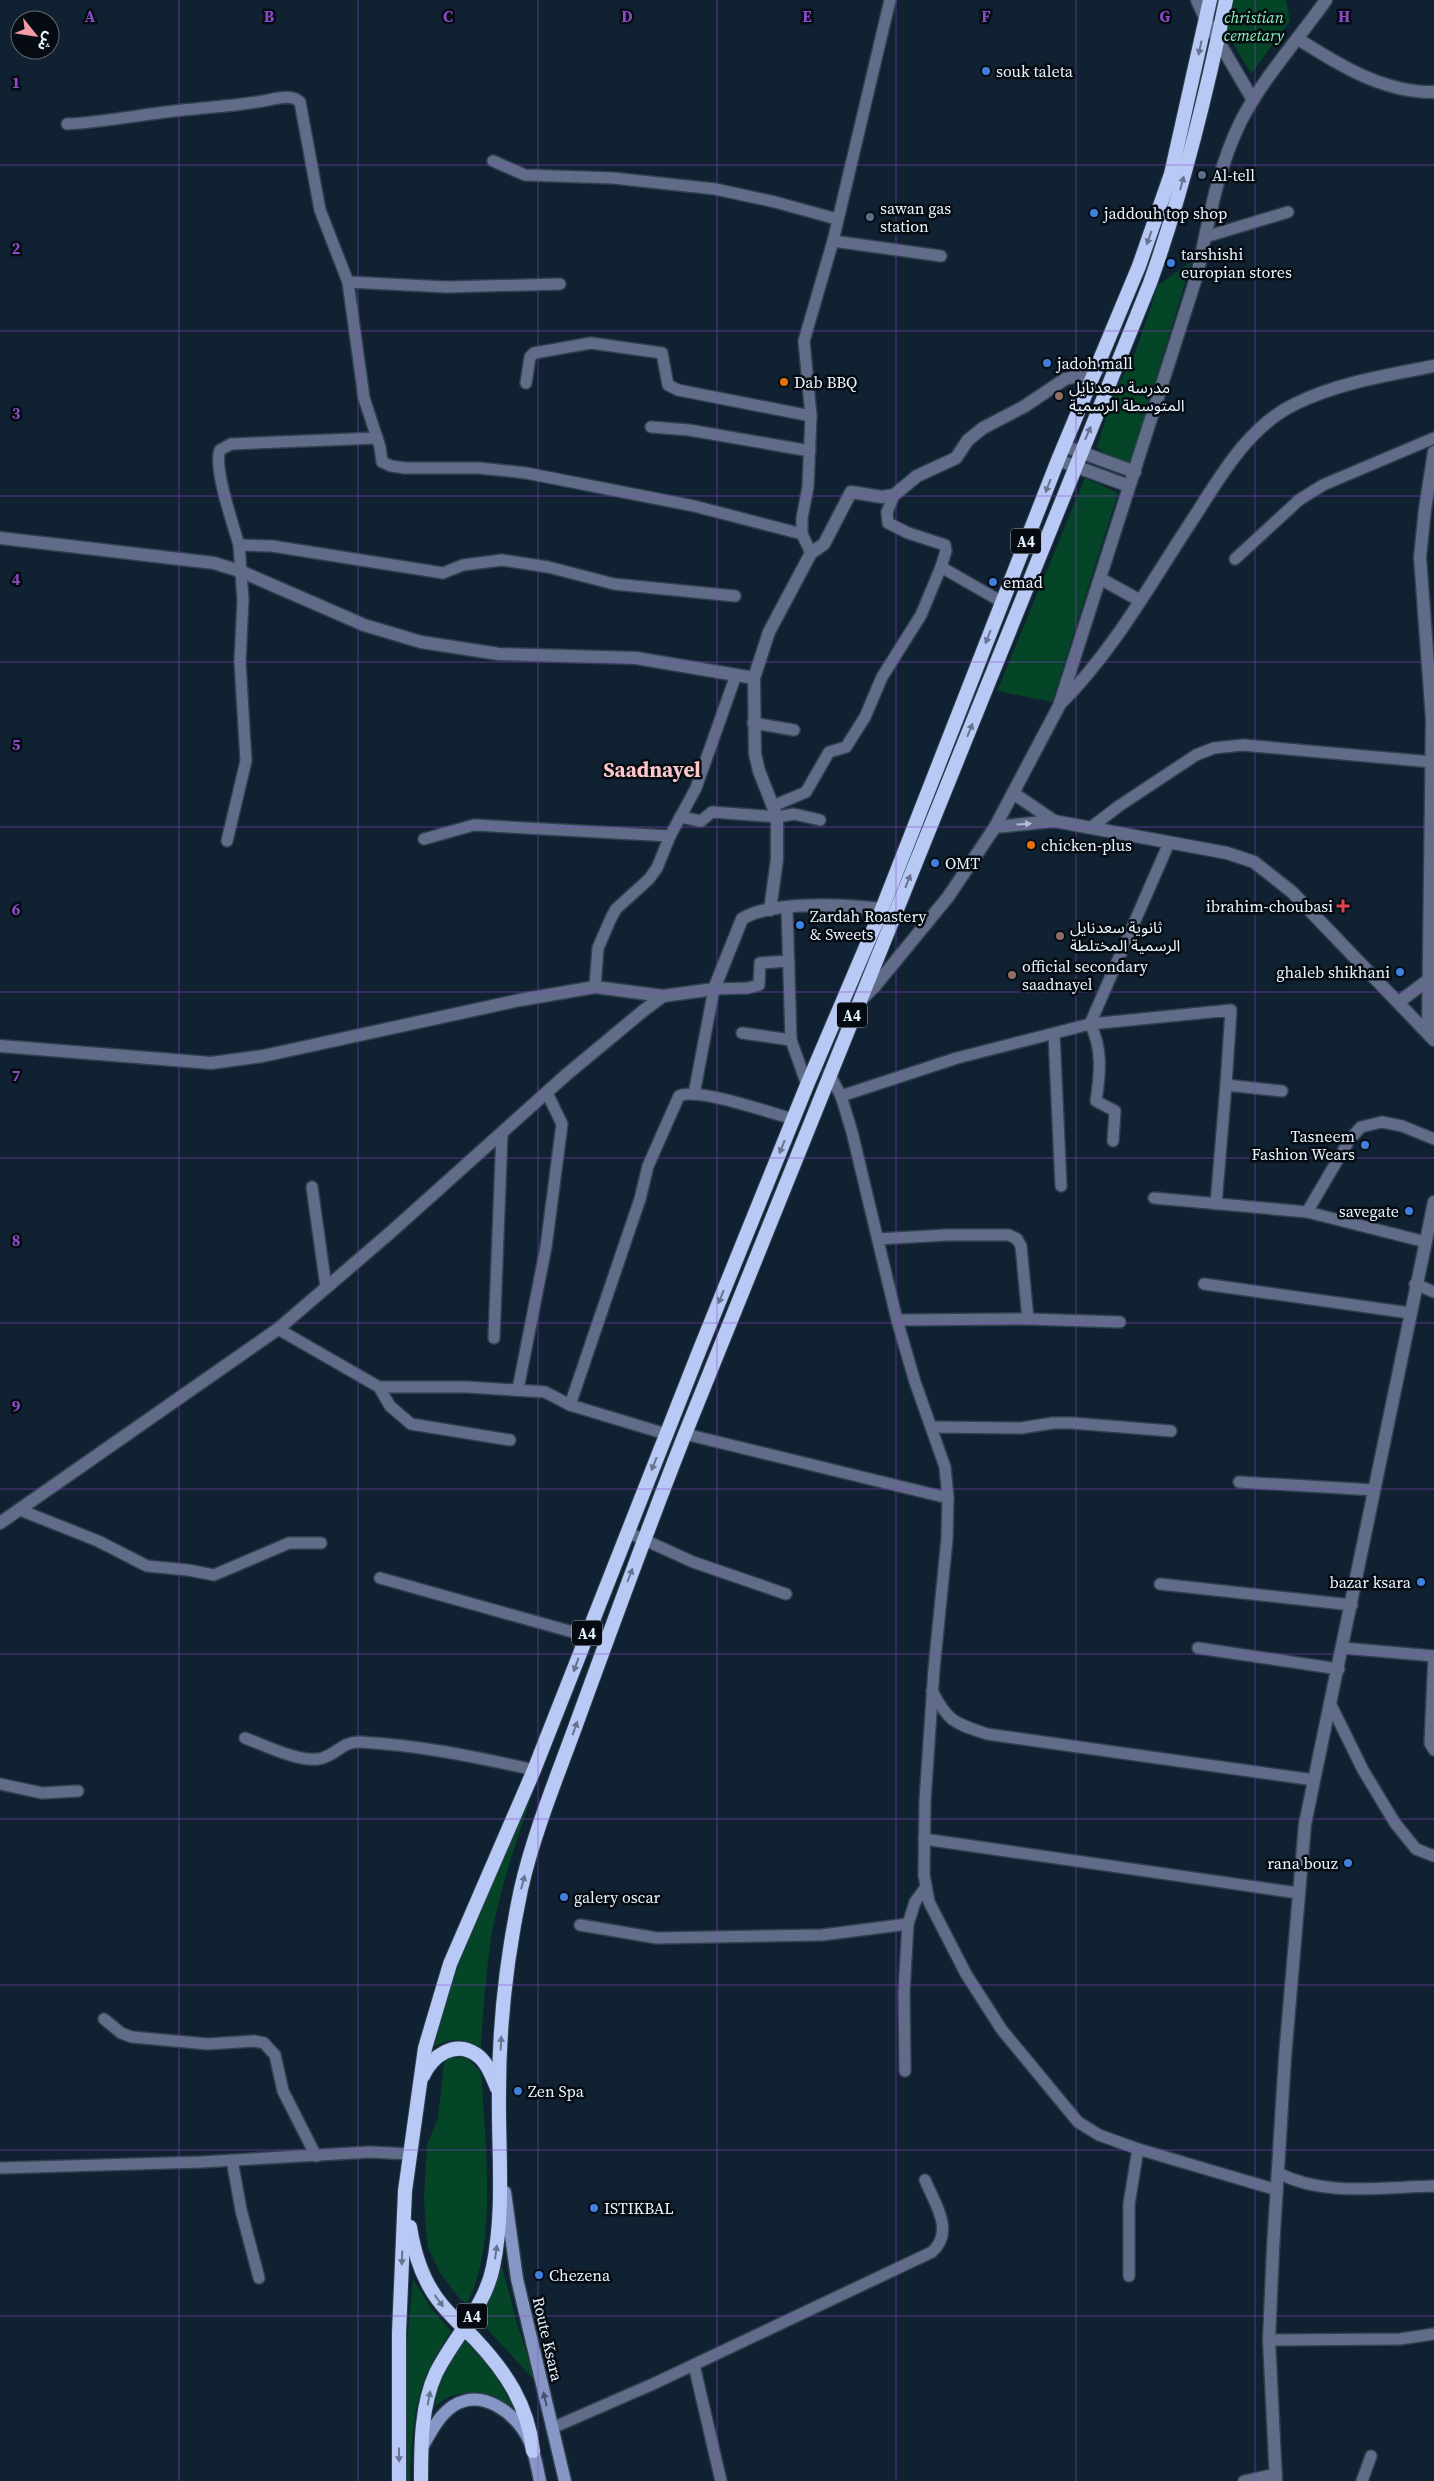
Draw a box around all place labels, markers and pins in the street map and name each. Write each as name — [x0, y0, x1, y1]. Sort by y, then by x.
place label: souk taleta — [996, 60, 1074, 82]
marker: souk taleta — [980, 65, 992, 77]
place label: Al-tell — [1212, 164, 1255, 186]
marker: Al-tell — [1196, 169, 1208, 181]
place label: sawan gas station — [880, 197, 951, 237]
place label: jaddouh top shop — [1102, 202, 1227, 224]
marker: jaddouh top shop — [1088, 207, 1100, 219]
marker: sawan gas station — [864, 211, 876, 223]
place label: tarshishi europian stores — [1181, 243, 1292, 283]
marker: tarshishi europian stores — [1165, 257, 1177, 269]
place label: jadoh mall — [1055, 352, 1133, 374]
marker: jadoh mall — [1041, 357, 1053, 369]
place label: Dab BBQ — [794, 371, 857, 393]
marker: Dab BBQ — [778, 376, 790, 388]
place label: مدرسة سعدنايل المتوسطة الرسمية — [1069, 376, 1185, 416]
marker: مدرسة سعدنايل المتوسطة الرسمية — [1053, 390, 1065, 402]
place label: emad — [1003, 571, 1043, 593]
marker: emad — [987, 576, 999, 588]
place label: chicken-plus — [1041, 834, 1132, 856]
marker: chicken-plus — [1025, 839, 1037, 851]
place label: OMT — [945, 852, 980, 874]
marker: OMT — [929, 857, 941, 869]
place label: ibrahim-choubasi — [1206, 895, 1333, 917]
marker: ibrahim-choubasi — [1337, 900, 1349, 912]
place label: Zardah Roastery & Sweets — [810, 905, 927, 945]
place label: ثانوية سعدنايل الرسمية المختلطة — [1070, 916, 1180, 956]
marker: Zardah Roastery & Sweets — [794, 919, 806, 931]
marker: ثانوية سعدنايل الرسمية المختلطة — [1054, 930, 1066, 942]
place label: official secondary saadnayel — [1022, 955, 1149, 995]
place label: ghaleb shikhani — [1276, 961, 1390, 983]
marker: ghaleb shikhani — [1394, 966, 1406, 978]
marker: official secondary saadnayel — [1006, 969, 1018, 981]
place label: Tasneem Fashion Wears — [1251, 1125, 1355, 1165]
marker: Tasneem Fashion Wears — [1359, 1139, 1371, 1151]
place label: savegate — [1339, 1200, 1399, 1222]
marker: savegate — [1403, 1205, 1415, 1217]
place label: bazar ksara — [1329, 1571, 1412, 1593]
marker: bazar ksara — [1415, 1576, 1427, 1588]
place label: rana bouz — [1267, 1852, 1338, 1874]
marker: rana bouz — [1342, 1857, 1354, 1869]
place label: galery oscar — [574, 1886, 660, 1908]
marker: galery oscar — [558, 1891, 570, 1903]
place label: Zen Spa — [528, 2080, 585, 2102]
marker: Zen Spa — [512, 2085, 524, 2097]
place label: ISTIKBAL — [604, 2197, 674, 2219]
marker: ISTIKBAL — [588, 2202, 600, 2214]
place label: Chezena — [549, 2264, 611, 2286]
marker: Chezena — [533, 2269, 545, 2281]

